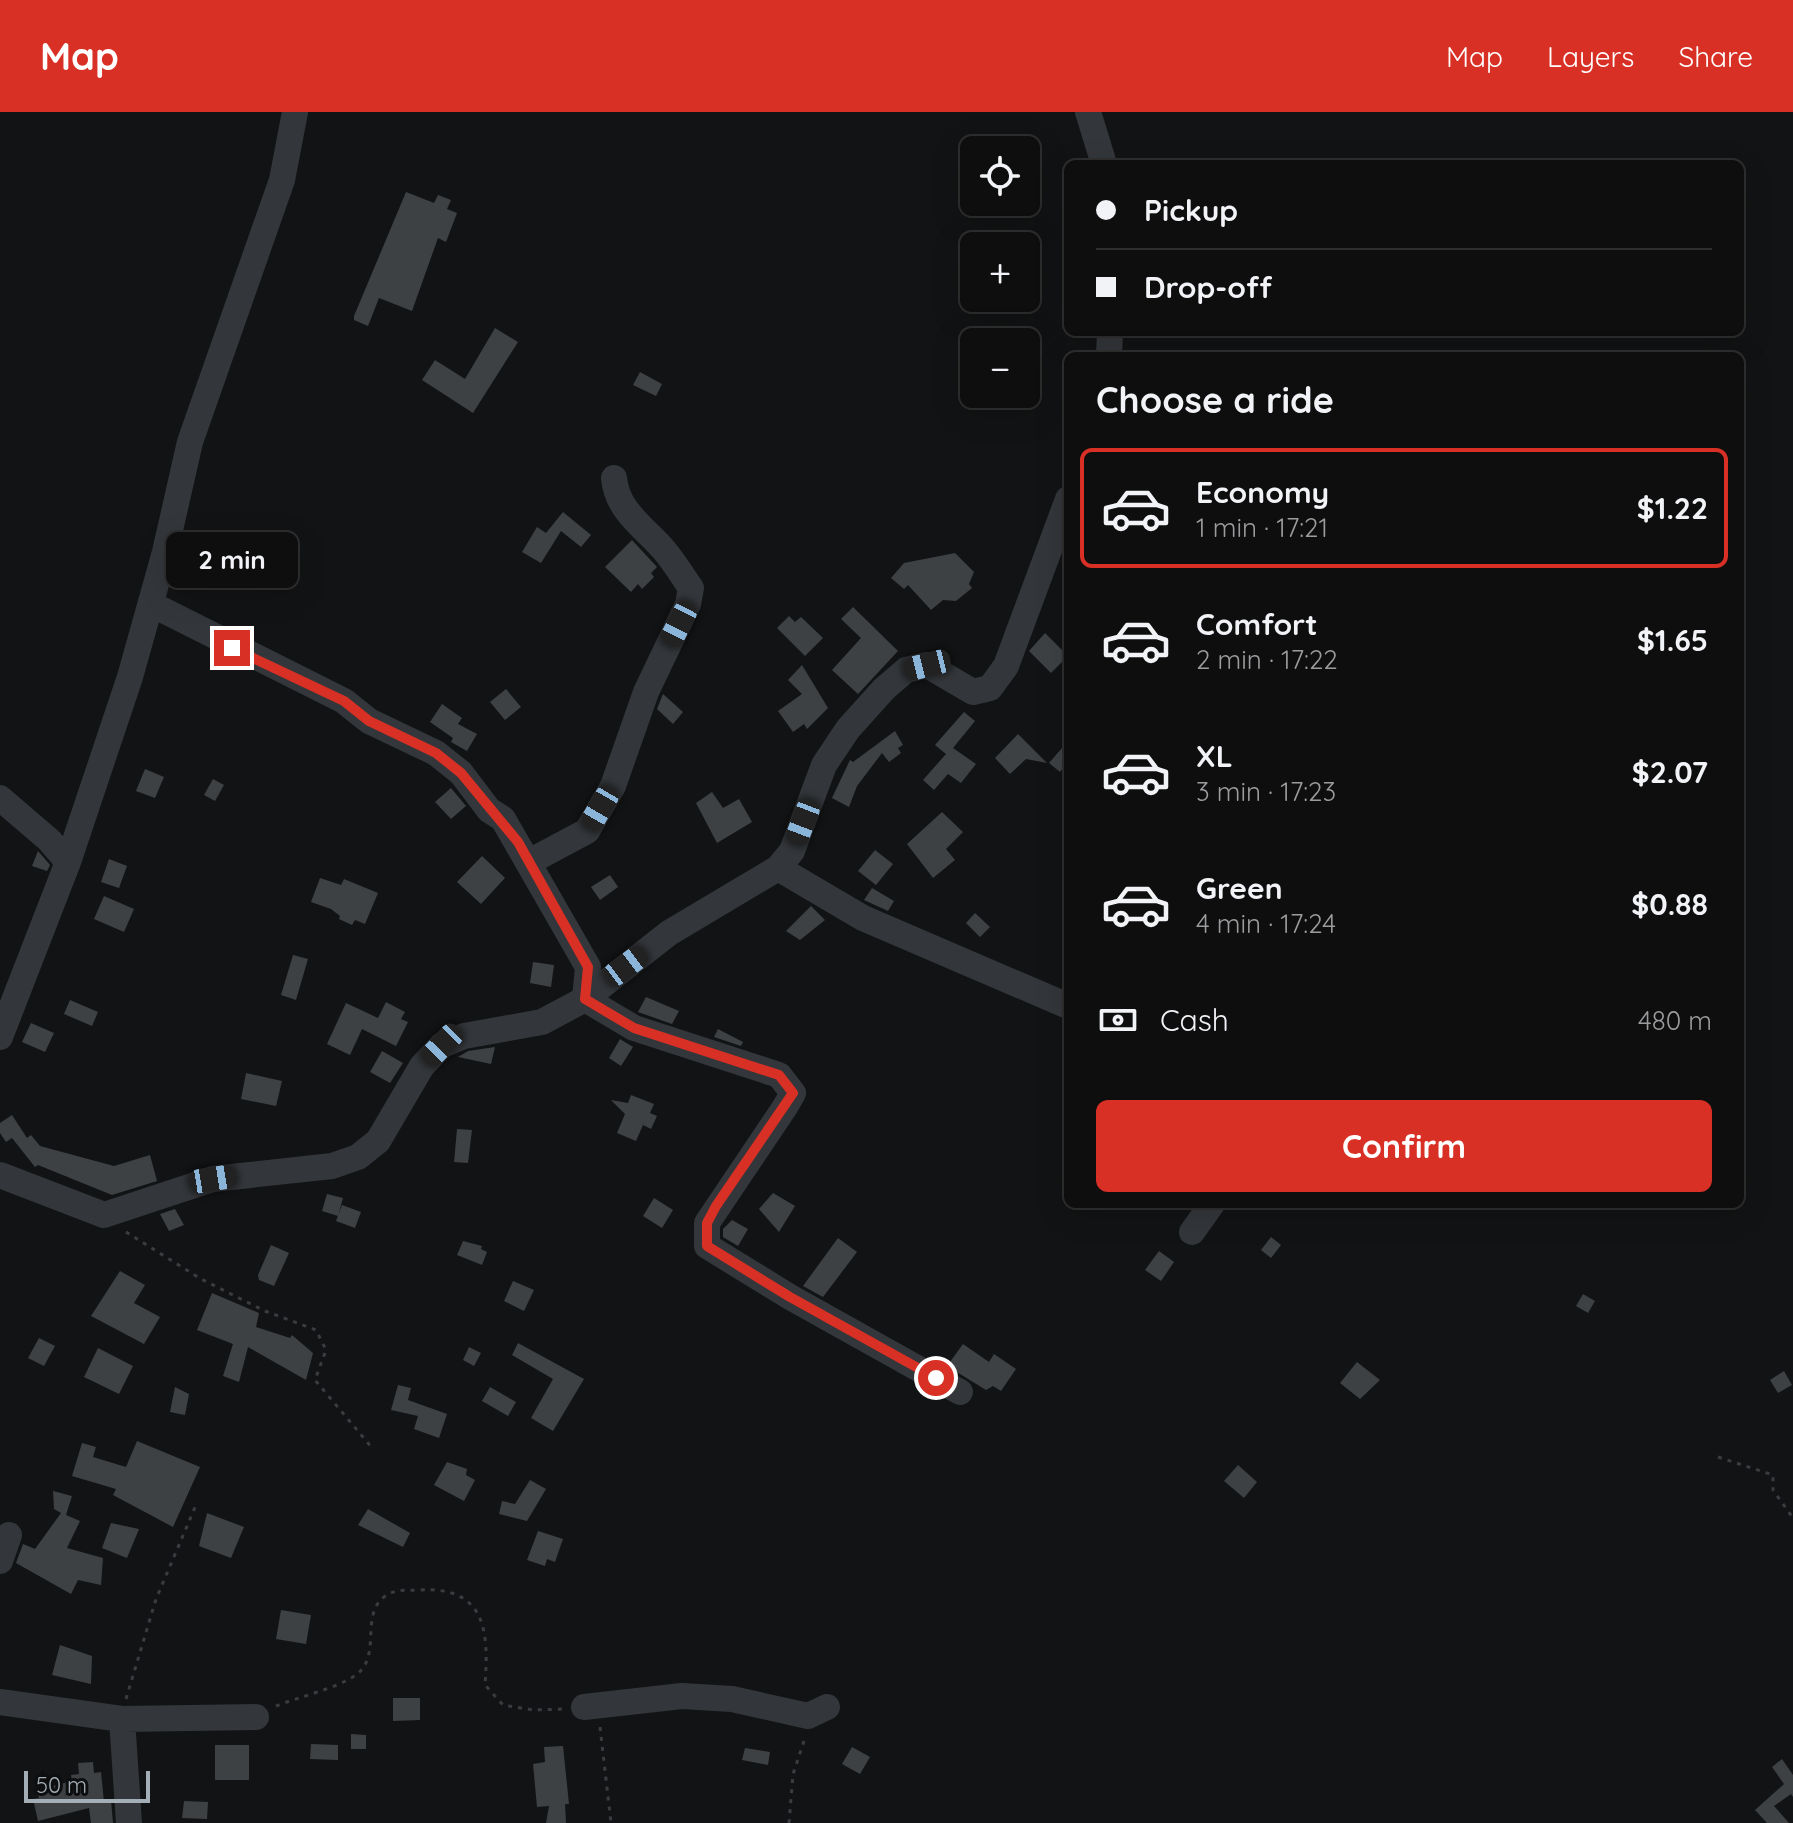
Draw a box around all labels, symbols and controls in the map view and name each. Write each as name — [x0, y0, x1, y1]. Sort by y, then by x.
text: Map — [40, 32, 119, 80]
text: Map — [1446, 39, 1503, 74]
text: Layers — [1547, 39, 1634, 74]
text: Share — [1678, 39, 1753, 74]
map controls — [960, 136, 1040, 408]
button: locate — [960, 136, 1040, 216]
text: Pickup — [1144, 191, 1238, 229]
button: + — [960, 232, 1040, 312]
text: Drop-off — [1144, 268, 1272, 306]
button: − — [960, 328, 1040, 408]
text: Choose a ride — [1096, 377, 1334, 422]
icon: car — [1100, 472, 1172, 544]
text: Economy — [1196, 473, 1329, 511]
text: $1.22 — [1637, 489, 1708, 527]
text: 1 min · 17:21 — [1196, 511, 1328, 544]
callout: 2 min — [166, 532, 298, 588]
text: 2 min — [198, 543, 266, 576]
car — [657, 597, 701, 651]
icon: car — [1100, 604, 1172, 676]
text: Comfort — [1196, 605, 1317, 643]
text: $1.65 — [1637, 621, 1708, 659]
route end — [214, 630, 250, 666]
text: 2 min · 17:22 — [1196, 643, 1338, 676]
car — [901, 648, 953, 682]
icon: car — [1100, 736, 1172, 808]
text: XL — [1196, 737, 1233, 775]
text: $2.07 — [1632, 753, 1708, 791]
text: 3 min · 17:23 — [1196, 775, 1336, 808]
car — [578, 781, 622, 835]
car — [783, 795, 823, 849]
icon: car — [1100, 868, 1172, 940]
text: Green — [1196, 869, 1283, 907]
text: $0.88 — [1631, 885, 1708, 923]
text: 4 min · 17:24 — [1196, 907, 1336, 940]
car — [600, 942, 652, 990]
icon: cash — [1096, 998, 1140, 1042]
text: Cash — [1160, 1001, 1229, 1039]
text: 480 m — [1638, 1004, 1712, 1037]
car — [417, 1019, 467, 1071]
button: Confirm — [1096, 1100, 1712, 1192]
car — [187, 1163, 239, 1195]
route start — [918, 1360, 954, 1396]
scale bar — [24, 1767, 150, 1803]
text: 50 m — [36, 1771, 87, 1799]

